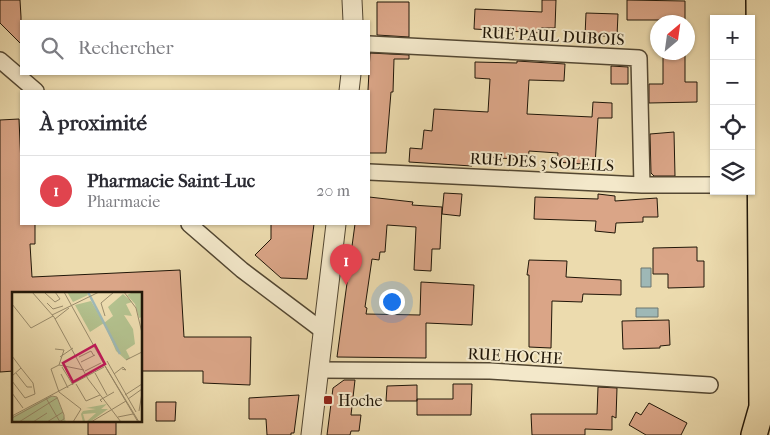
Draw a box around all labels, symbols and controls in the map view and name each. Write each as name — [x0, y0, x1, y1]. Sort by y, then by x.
north arrow — [650, 15, 695, 60]
map controls — [710, 15, 755, 195]
button: + — [710, 15, 755, 60]
search box — [20, 20, 370, 75]
street label: RUE PAUL DUBOIS — [481, 23, 625, 49]
icon: search — [38, 34, 66, 62]
text: Rechercher — [78, 37, 174, 59]
button: − — [710, 60, 755, 105]
button: locate — [710, 105, 755, 150]
text: À proximité — [40, 111, 147, 135]
street label: RUE DES 3 SOLEILS — [469, 149, 615, 175]
button: layers — [710, 150, 755, 195]
text: Pharmacie Saint-Luc — [87, 170, 255, 192]
text: 1 — [53, 181, 59, 200]
text: 20 m — [316, 181, 350, 200]
text: Pharmacie — [87, 192, 160, 211]
pin: 1 — [330, 244, 362, 285]
your location — [379, 289, 405, 315]
inset map — [12, 292, 142, 422]
street label: RUE HOCHE — [467, 344, 563, 368]
place label: Hoche — [338, 391, 382, 410]
marker: Hoche — [322, 394, 334, 406]

